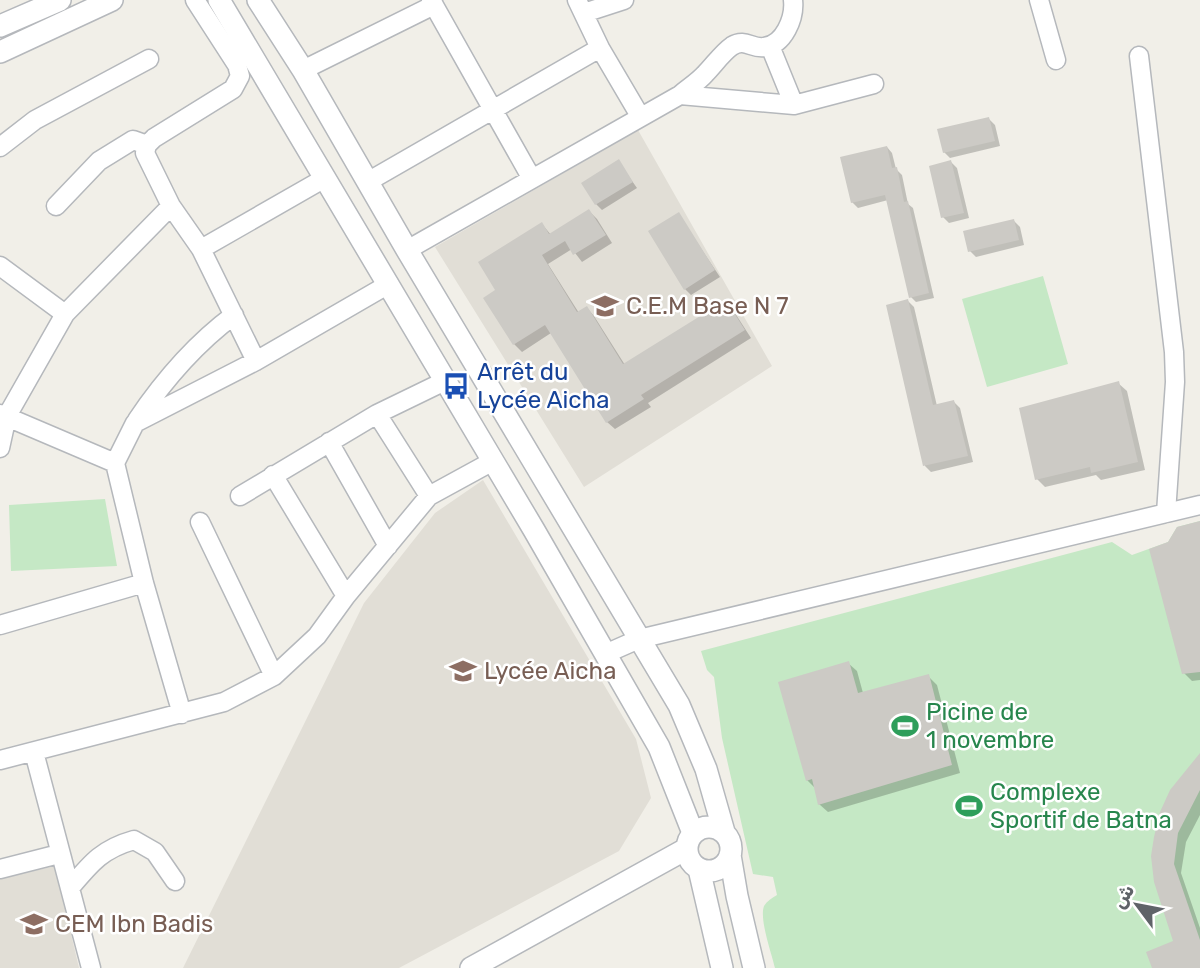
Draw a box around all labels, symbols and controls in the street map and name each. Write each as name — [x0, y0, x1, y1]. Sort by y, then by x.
school or university icon: C.E.M Base N 7 — [590, 291, 620, 321]
place label: C.E.M Base N 7 — [626, 292, 789, 320]
place label: Arrêt du Lycée Aicha — [477, 358, 609, 414]
bus stop icon: Arrêt du Lycée Aicha — [441, 371, 471, 401]
school or university icon: Lycée Aicha — [448, 656, 478, 686]
place label: Lycée Aicha — [484, 657, 616, 685]
place label: Picine de 1 novembre — [926, 698, 1054, 754]
sports icon: Picine de 1 novembre — [890, 711, 920, 741]
place label: Complexe Sportif de Batna — [990, 778, 1172, 834]
sports icon: Complexe Sportif de Batna — [954, 791, 984, 821]
north arrow — [1102, 870, 1172, 940]
text: ش — [1107, 880, 1139, 913]
school or university icon: CEM Ibn Badis — [19, 909, 49, 939]
place label: CEM Ibn Badis — [55, 910, 213, 938]

